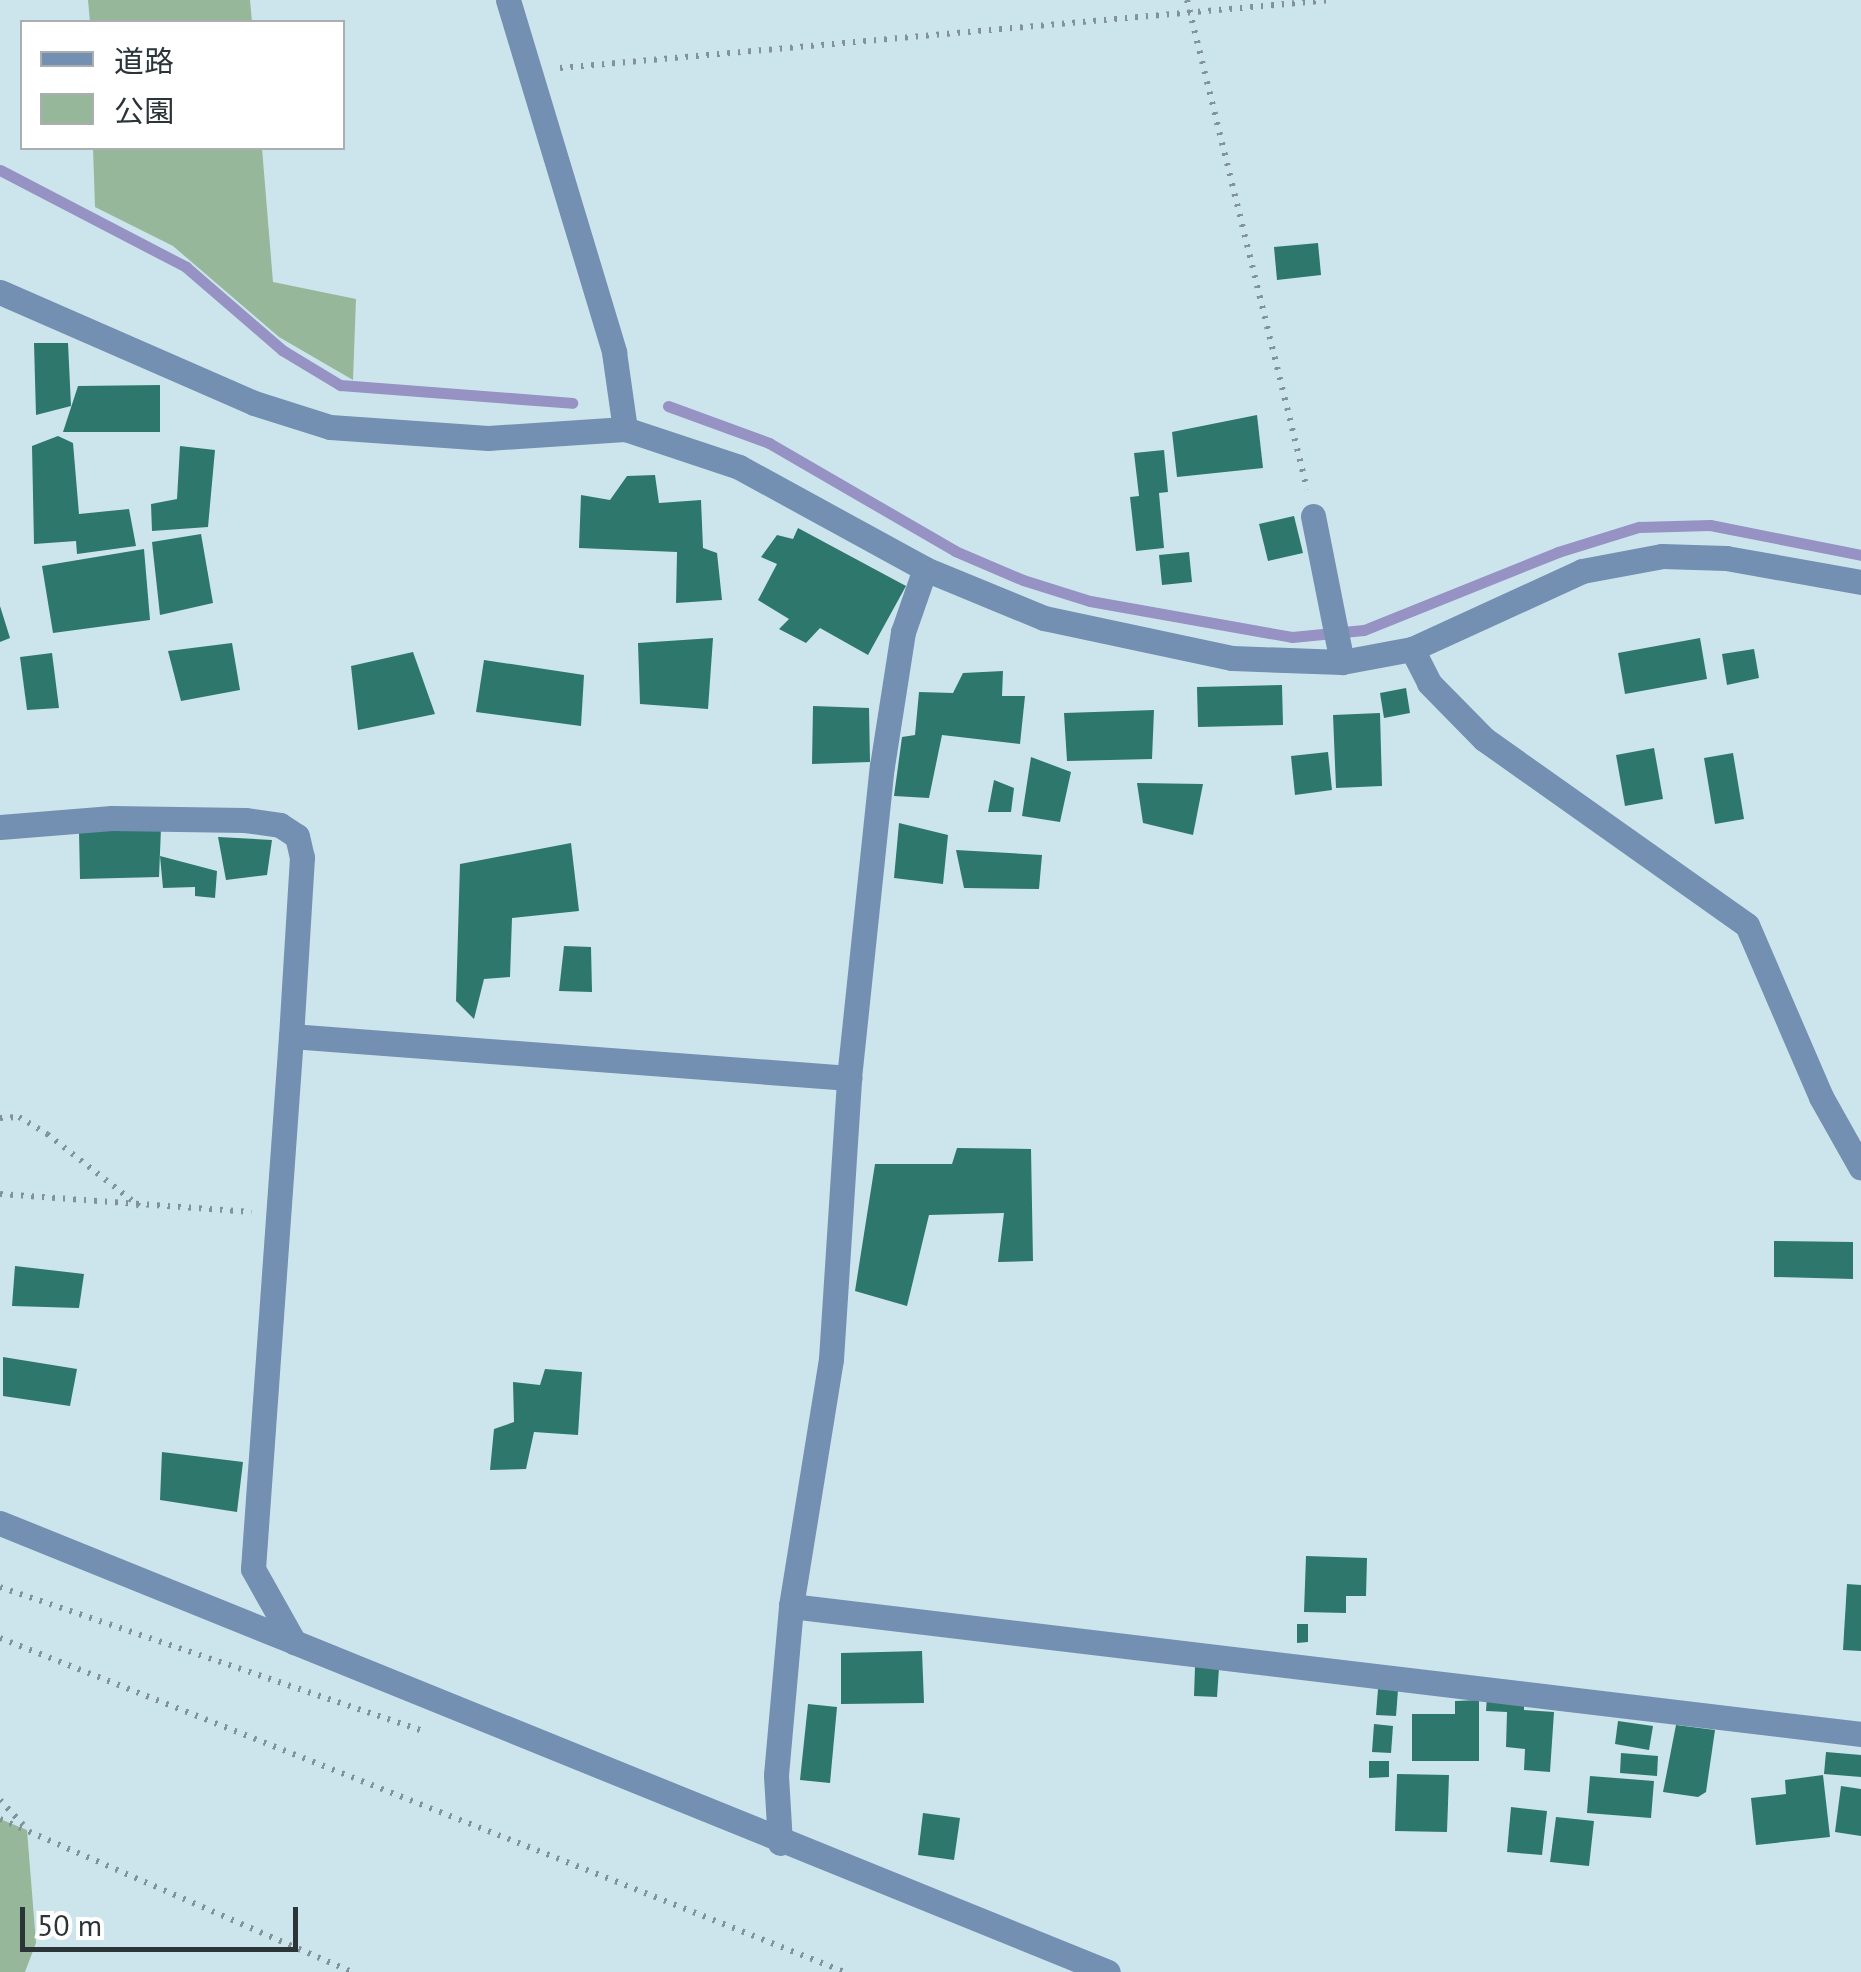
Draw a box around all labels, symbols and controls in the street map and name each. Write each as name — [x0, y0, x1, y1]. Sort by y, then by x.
legend — [20, 20, 345, 150]
text: 道路 — [114, 41, 174, 80]
text: 公園 — [114, 91, 174, 130]
scale bar — [25, 1887, 302, 1949]
text: 50 m — [37, 1905, 102, 1944]

